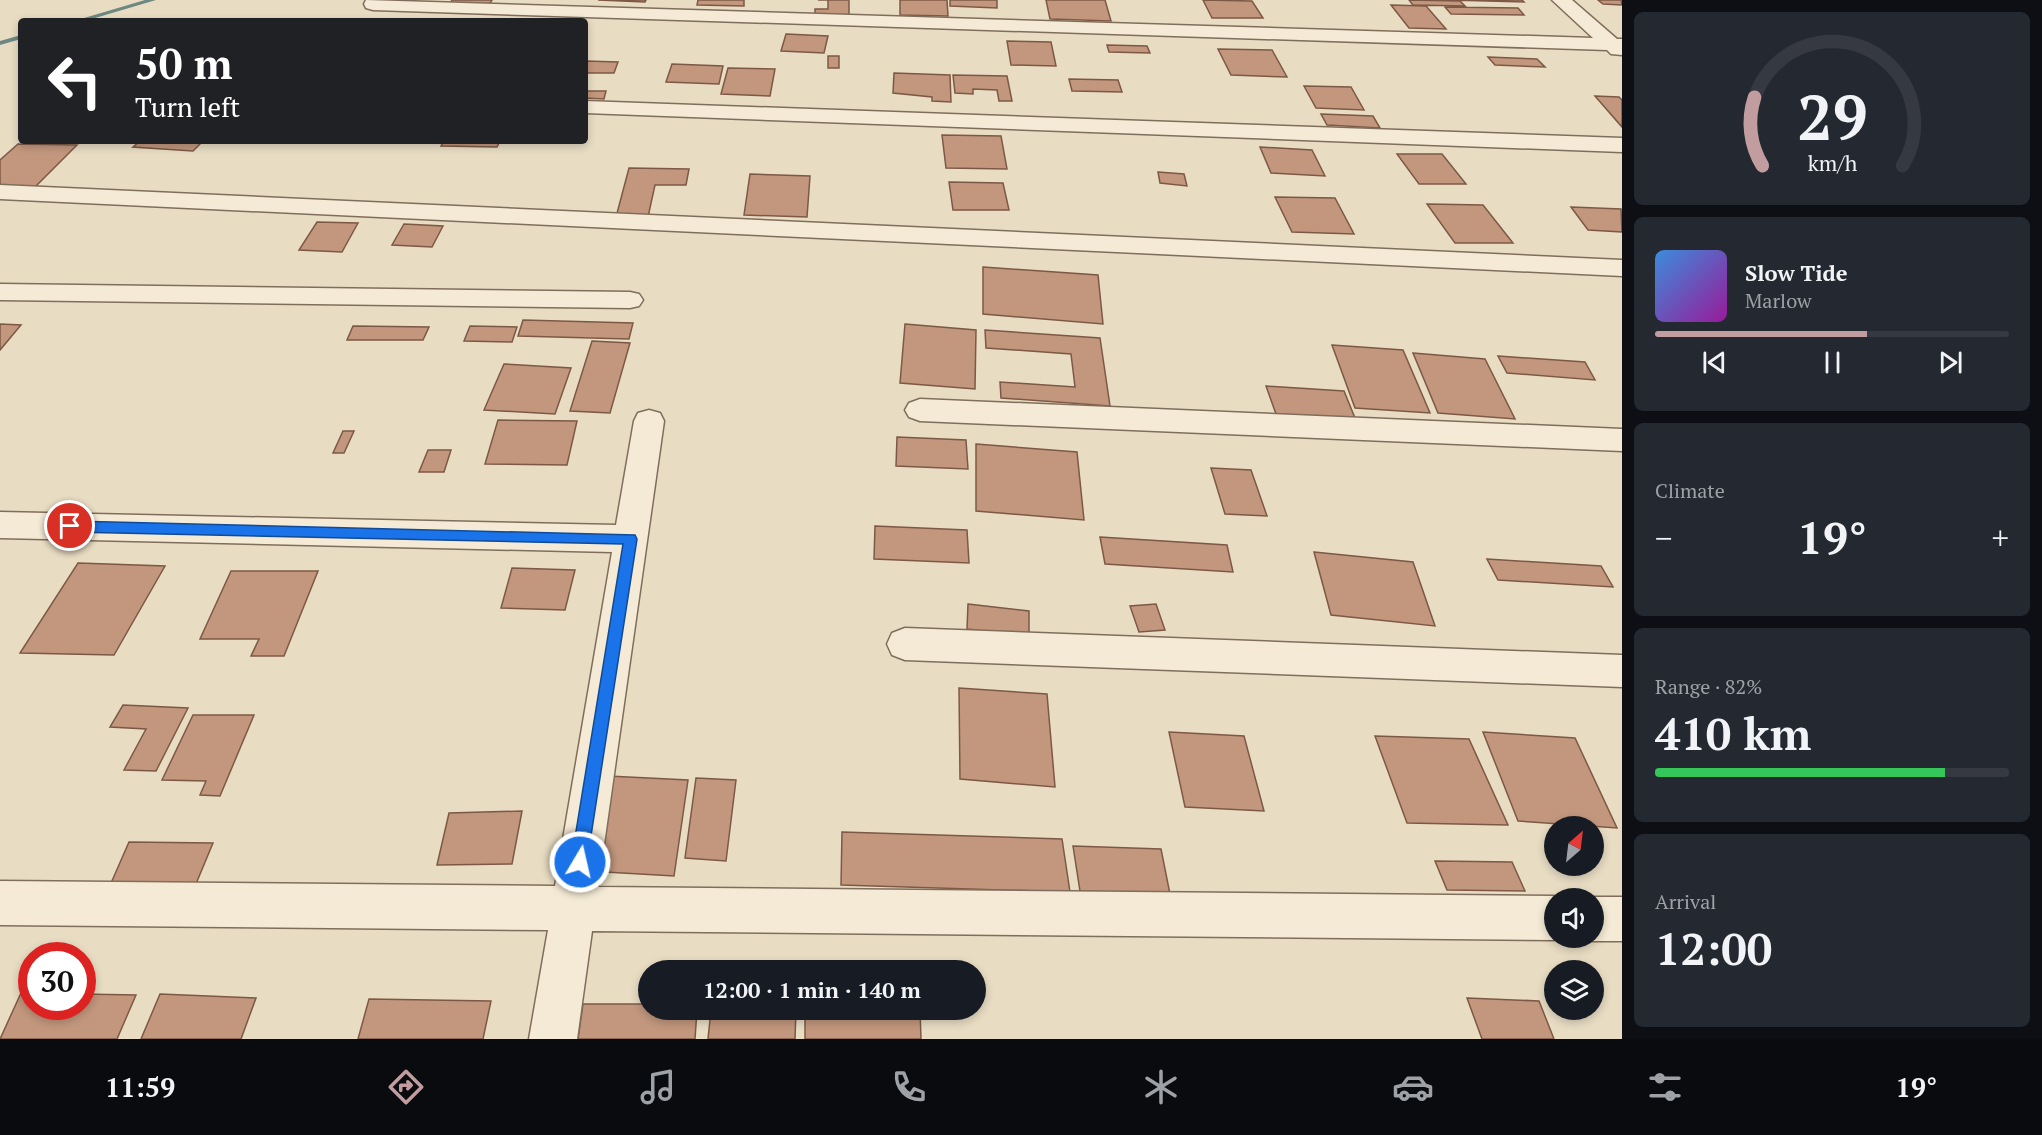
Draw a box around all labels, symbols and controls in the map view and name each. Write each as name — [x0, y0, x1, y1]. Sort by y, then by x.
text: 50 m — [135, 35, 233, 91]
icon: left — [36, 42, 114, 120]
text: 29 — [1797, 75, 1867, 158]
text: Turn left — [135, 89, 240, 125]
text: km/h — [1807, 149, 1857, 177]
text: Slow Tide — [1745, 258, 1848, 287]
text: Marlow — [1745, 287, 1812, 314]
icon: previous — [1698, 346, 1731, 379]
icon: pause — [1816, 346, 1849, 379]
icon: next — [1934, 346, 1967, 379]
text: Climate — [1655, 477, 1725, 504]
pin — [44, 500, 95, 551]
text: 19° — [1797, 507, 1867, 567]
icon: arrive — [53, 509, 86, 542]
text: − — [1655, 516, 1673, 559]
text: + — [1991, 516, 2009, 559]
text: Range · 82% — [1655, 673, 1762, 700]
text: 410 km — [1655, 703, 1811, 763]
north arrow — [1544, 816, 1604, 876]
map controls — [1544, 816, 1604, 1020]
position arrow — [548, 830, 612, 894]
button: sound — [1544, 888, 1604, 948]
text: Arrival — [1655, 888, 1716, 915]
text: 12:00 — [1655, 918, 1772, 978]
speed limit sign: 30 — [18, 942, 96, 1020]
button: layers — [1544, 960, 1604, 1020]
text: 12:00 · 1 min · 140 m — [703, 975, 921, 1004]
icon: directions — [385, 1066, 427, 1108]
icon: music — [637, 1066, 679, 1108]
icon: phone — [888, 1066, 930, 1108]
icon: climate — [1140, 1066, 1182, 1108]
icon: car — [1392, 1066, 1434, 1108]
icon: filters — [1644, 1066, 1686, 1108]
text: 11:59 — [105, 1069, 175, 1105]
text: 19° — [1895, 1069, 1937, 1105]

